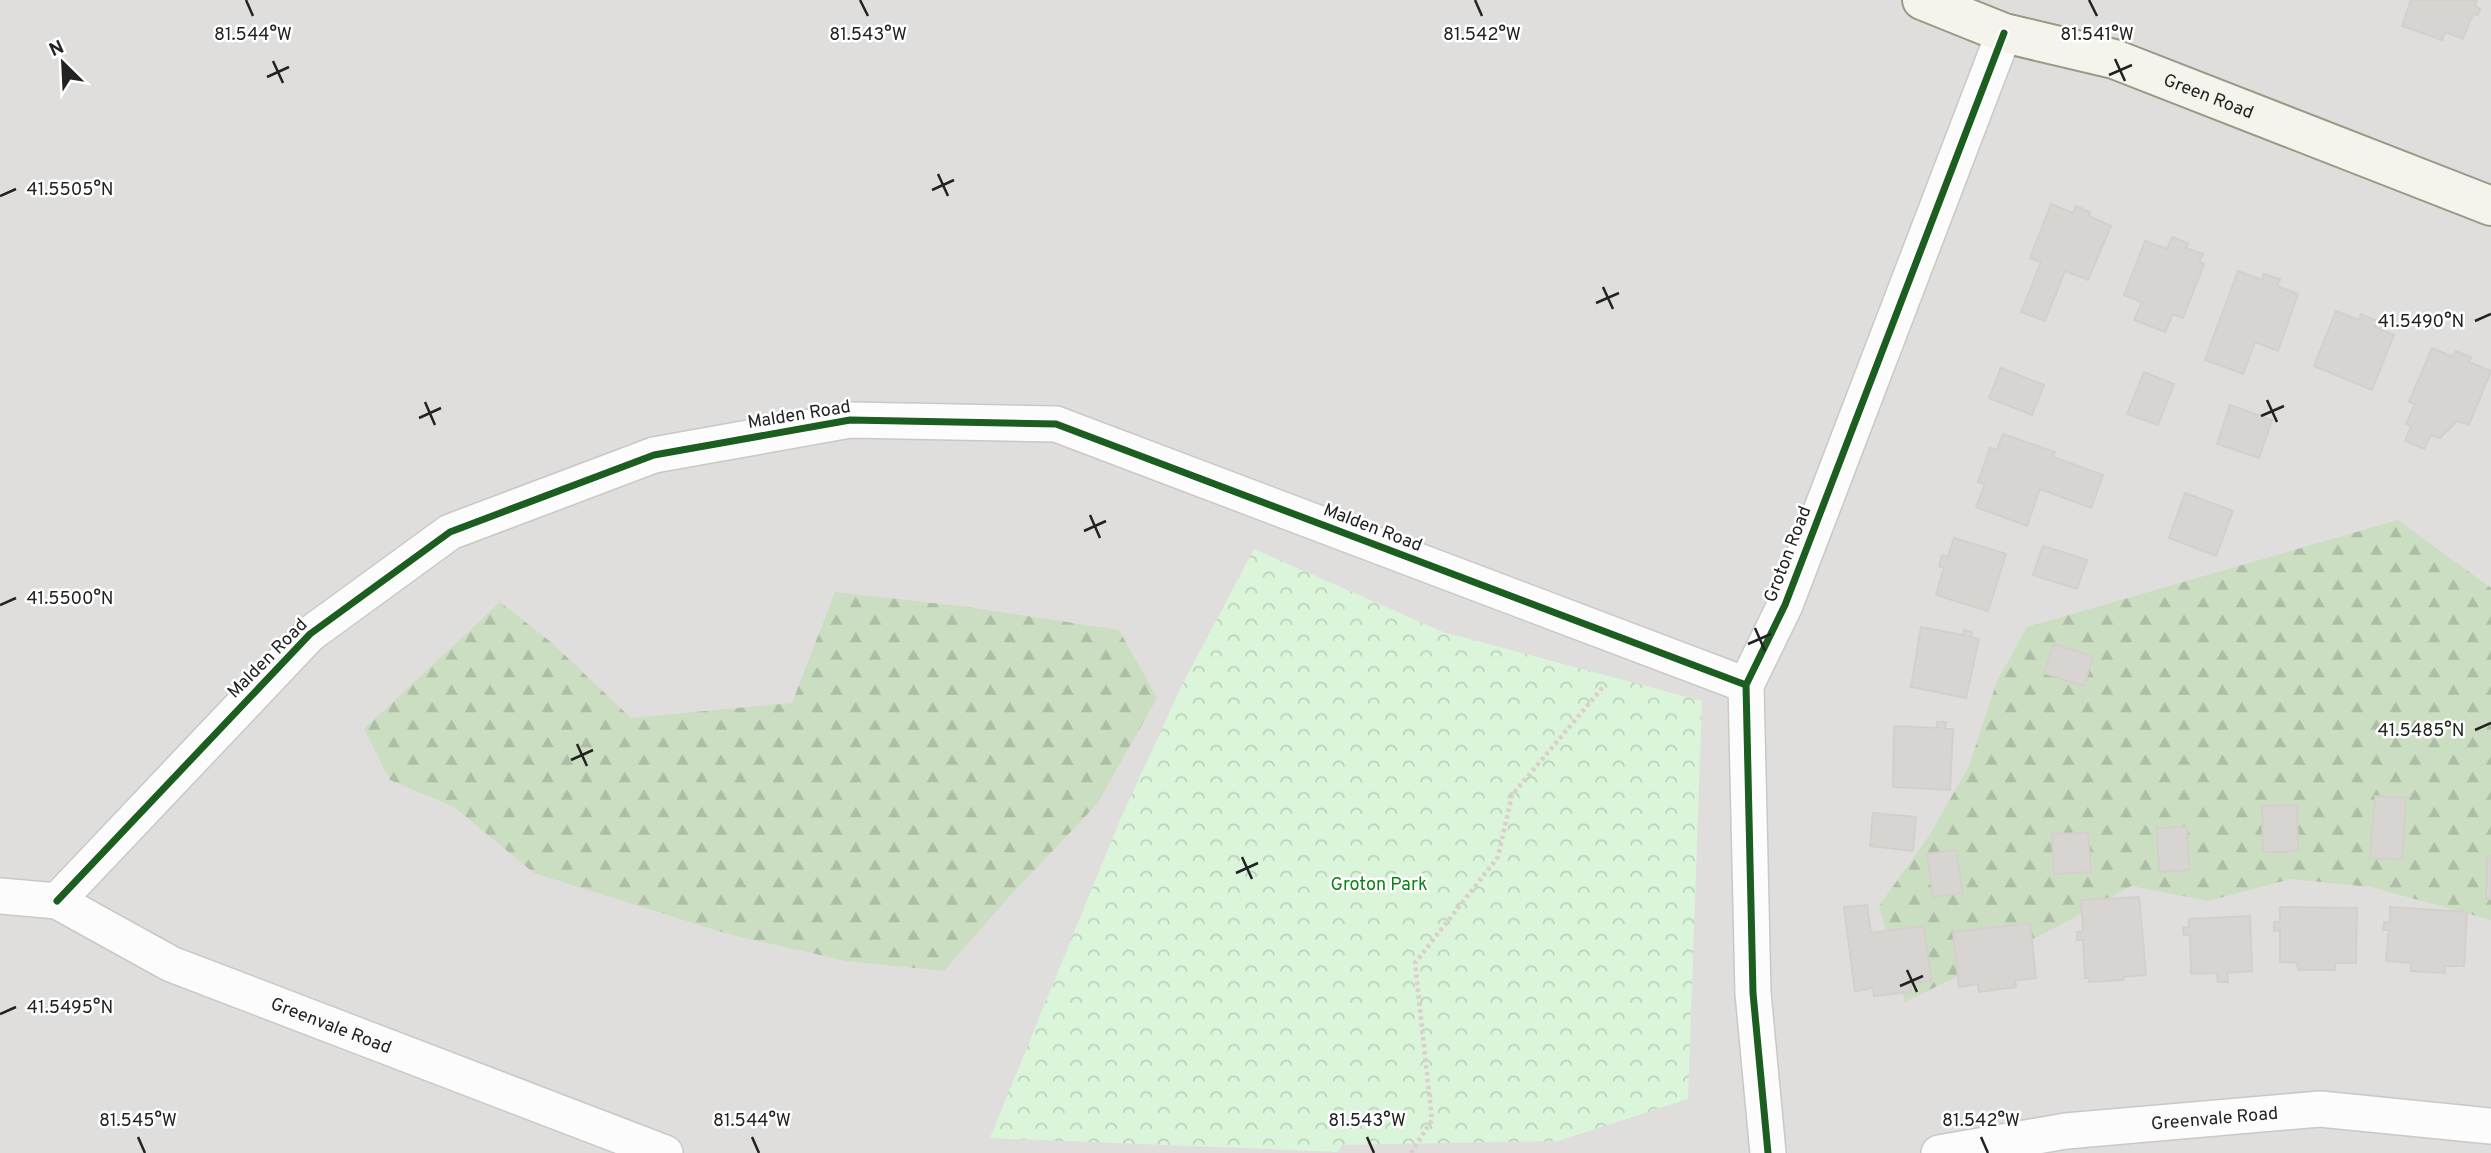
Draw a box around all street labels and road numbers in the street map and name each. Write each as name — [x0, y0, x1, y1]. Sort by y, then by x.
street label: Green Road — [2160, 69, 2256, 125]
street label: Malden Road — [746, 396, 852, 435]
street label: Malden Road — [1320, 499, 1425, 558]
street label: Groton Road — [1759, 503, 1817, 606]
street label: Malden Road — [223, 614, 313, 704]
street label: Greenvale Road — [267, 993, 394, 1060]
street label: Greenvale Road — [2150, 1103, 2279, 1137]

